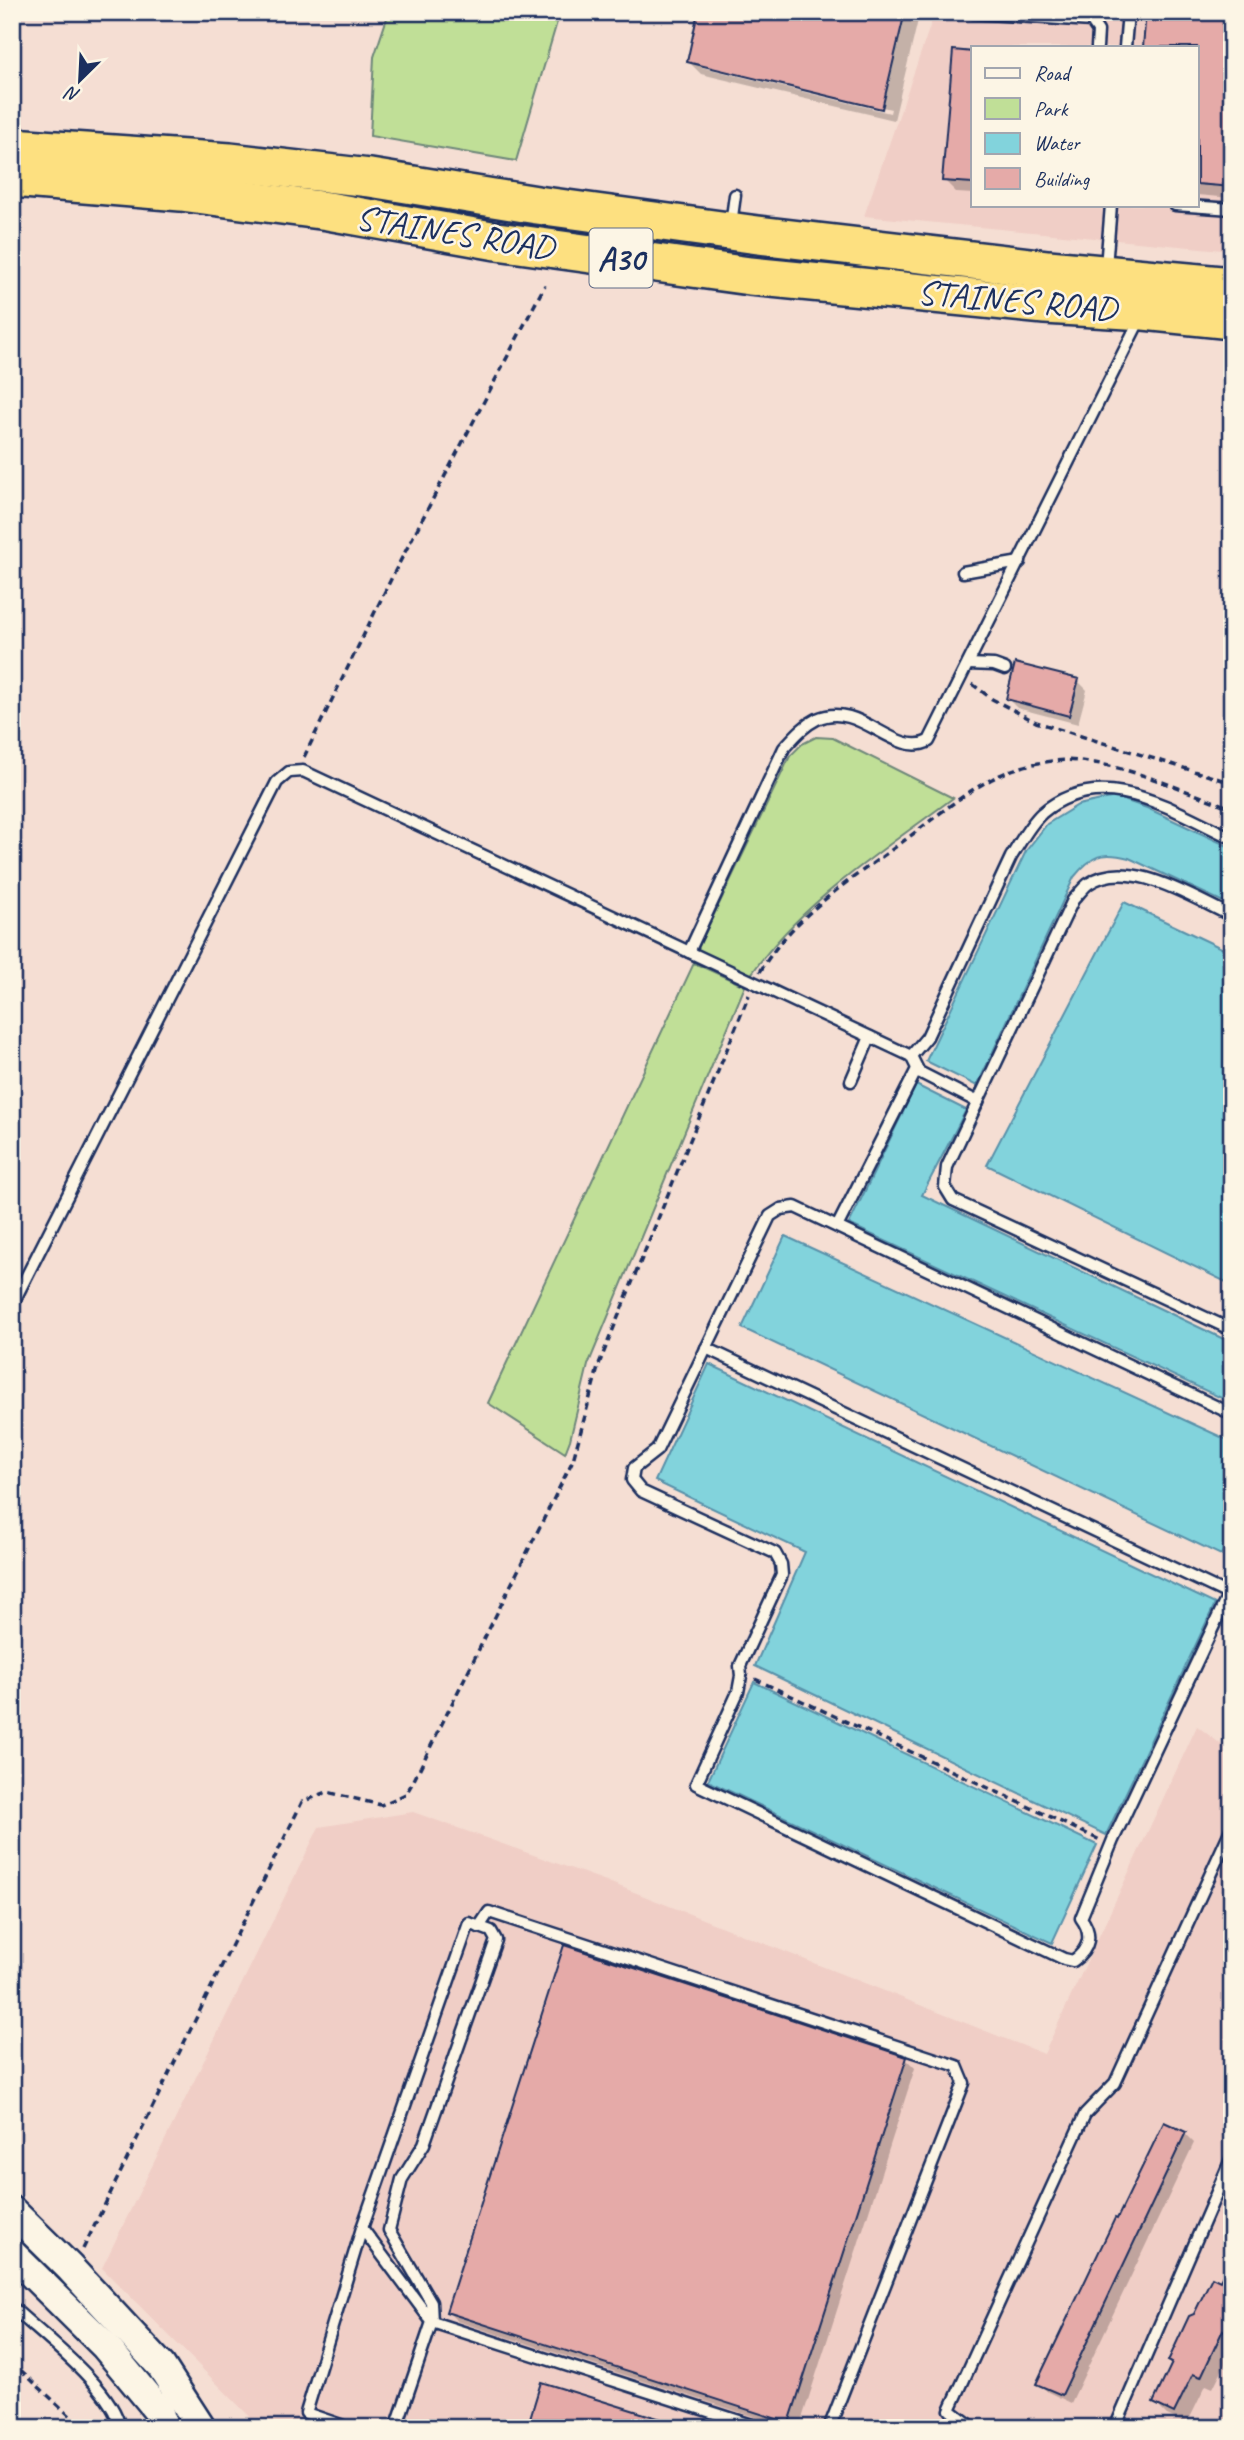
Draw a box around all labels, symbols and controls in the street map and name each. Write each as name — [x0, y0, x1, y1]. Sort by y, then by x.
north arrow — [46, 46, 116, 116]
legend — [971, 46, 1198, 206]
text: Road — [1034, 60, 1073, 86]
text: N — [60, 80, 84, 108]
text: Park — [1034, 96, 1069, 122]
text: Water — [1034, 130, 1081, 156]
text: Building — [1034, 166, 1091, 192]
street label: STAINES ROAD — [353, 195, 560, 271]
road number: A30 — [590, 228, 652, 288]
street label: STAINES ROAD — [916, 269, 1121, 332]

